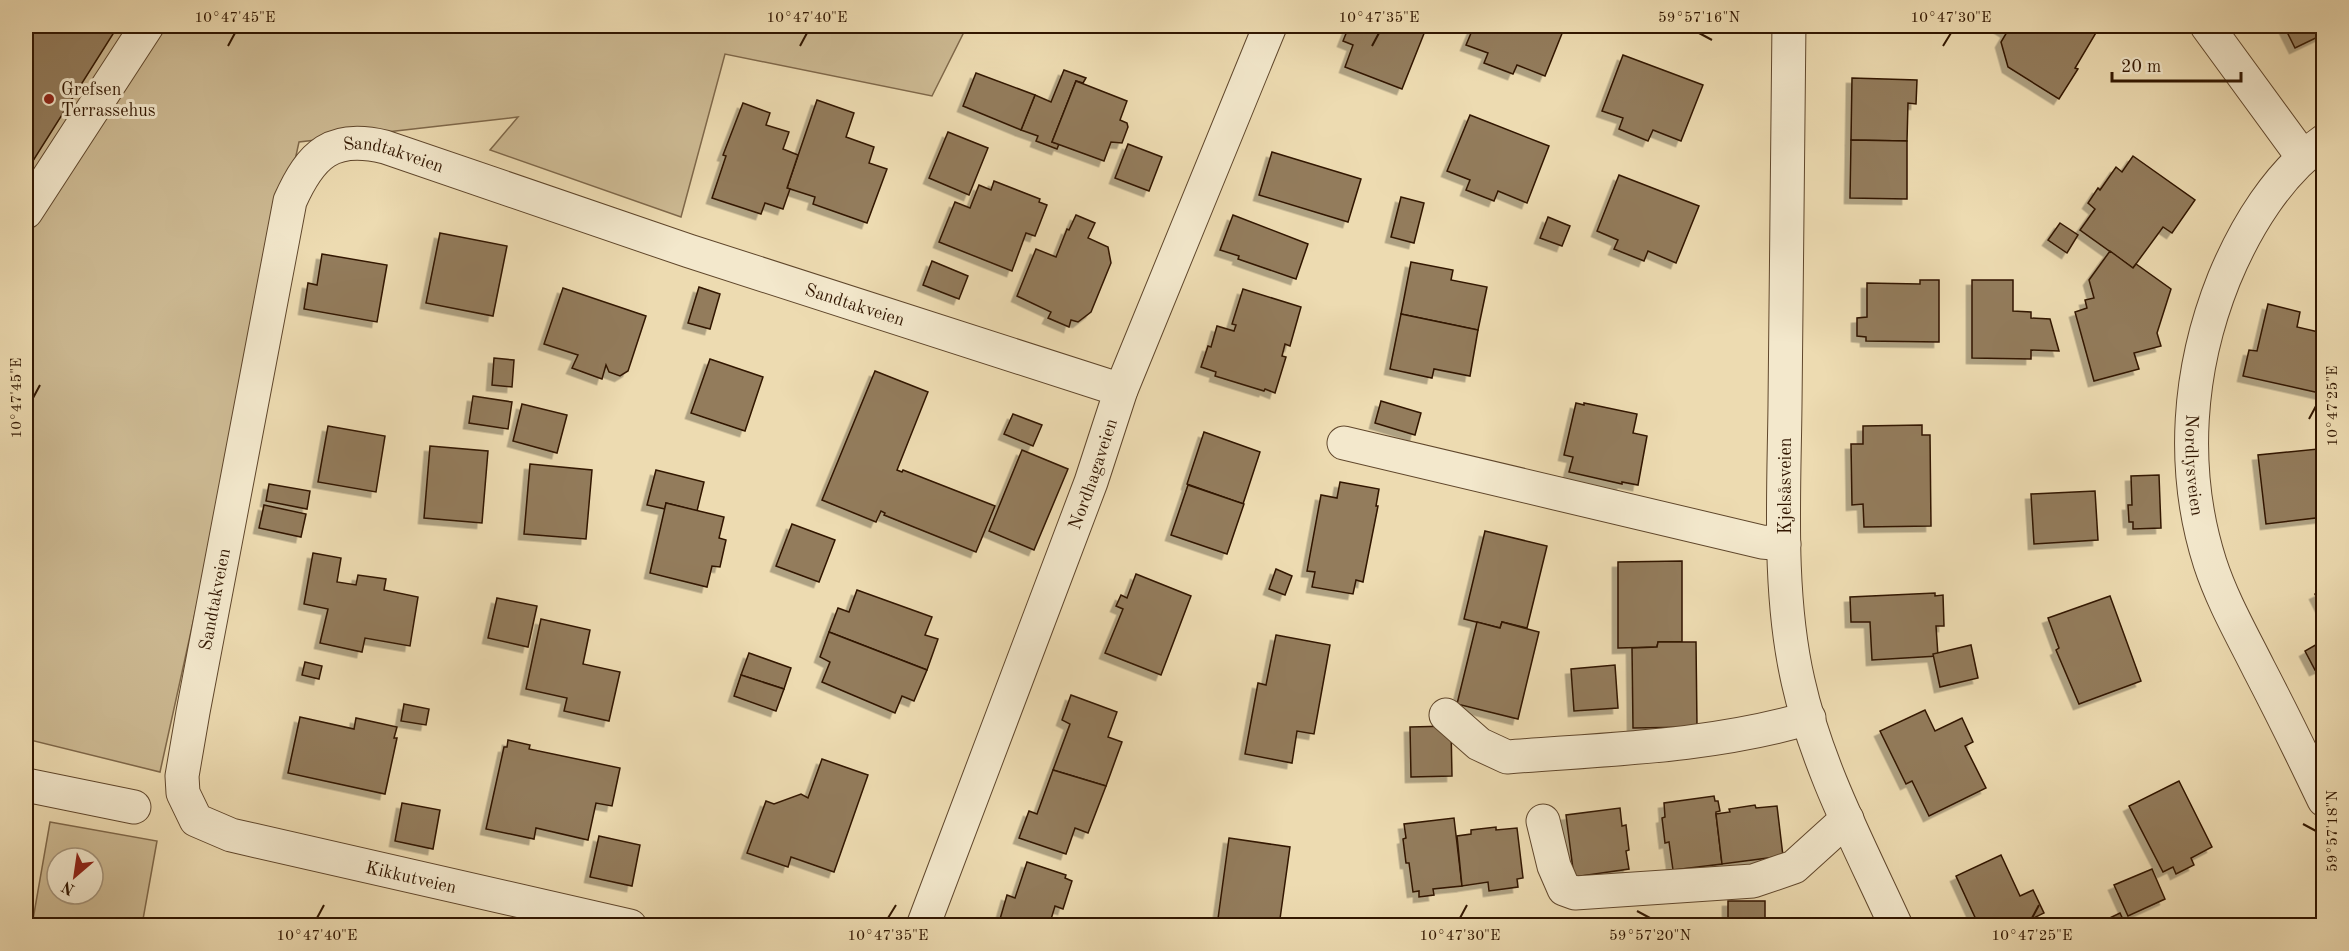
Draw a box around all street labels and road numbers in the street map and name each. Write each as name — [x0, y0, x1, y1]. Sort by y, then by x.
street label: Sandtakveien — [342, 135, 446, 176]
street label: Sandtakveien — [803, 281, 907, 330]
street label: Nordlysveien — [2182, 414, 2206, 518]
street label: Nordhagaveien — [1066, 416, 1121, 532]
street label: Kjelsåsveien — [1777, 437, 1795, 534]
street label: Sandtakveien — [197, 547, 234, 652]
street label: Kikkutveien — [363, 859, 458, 897]

